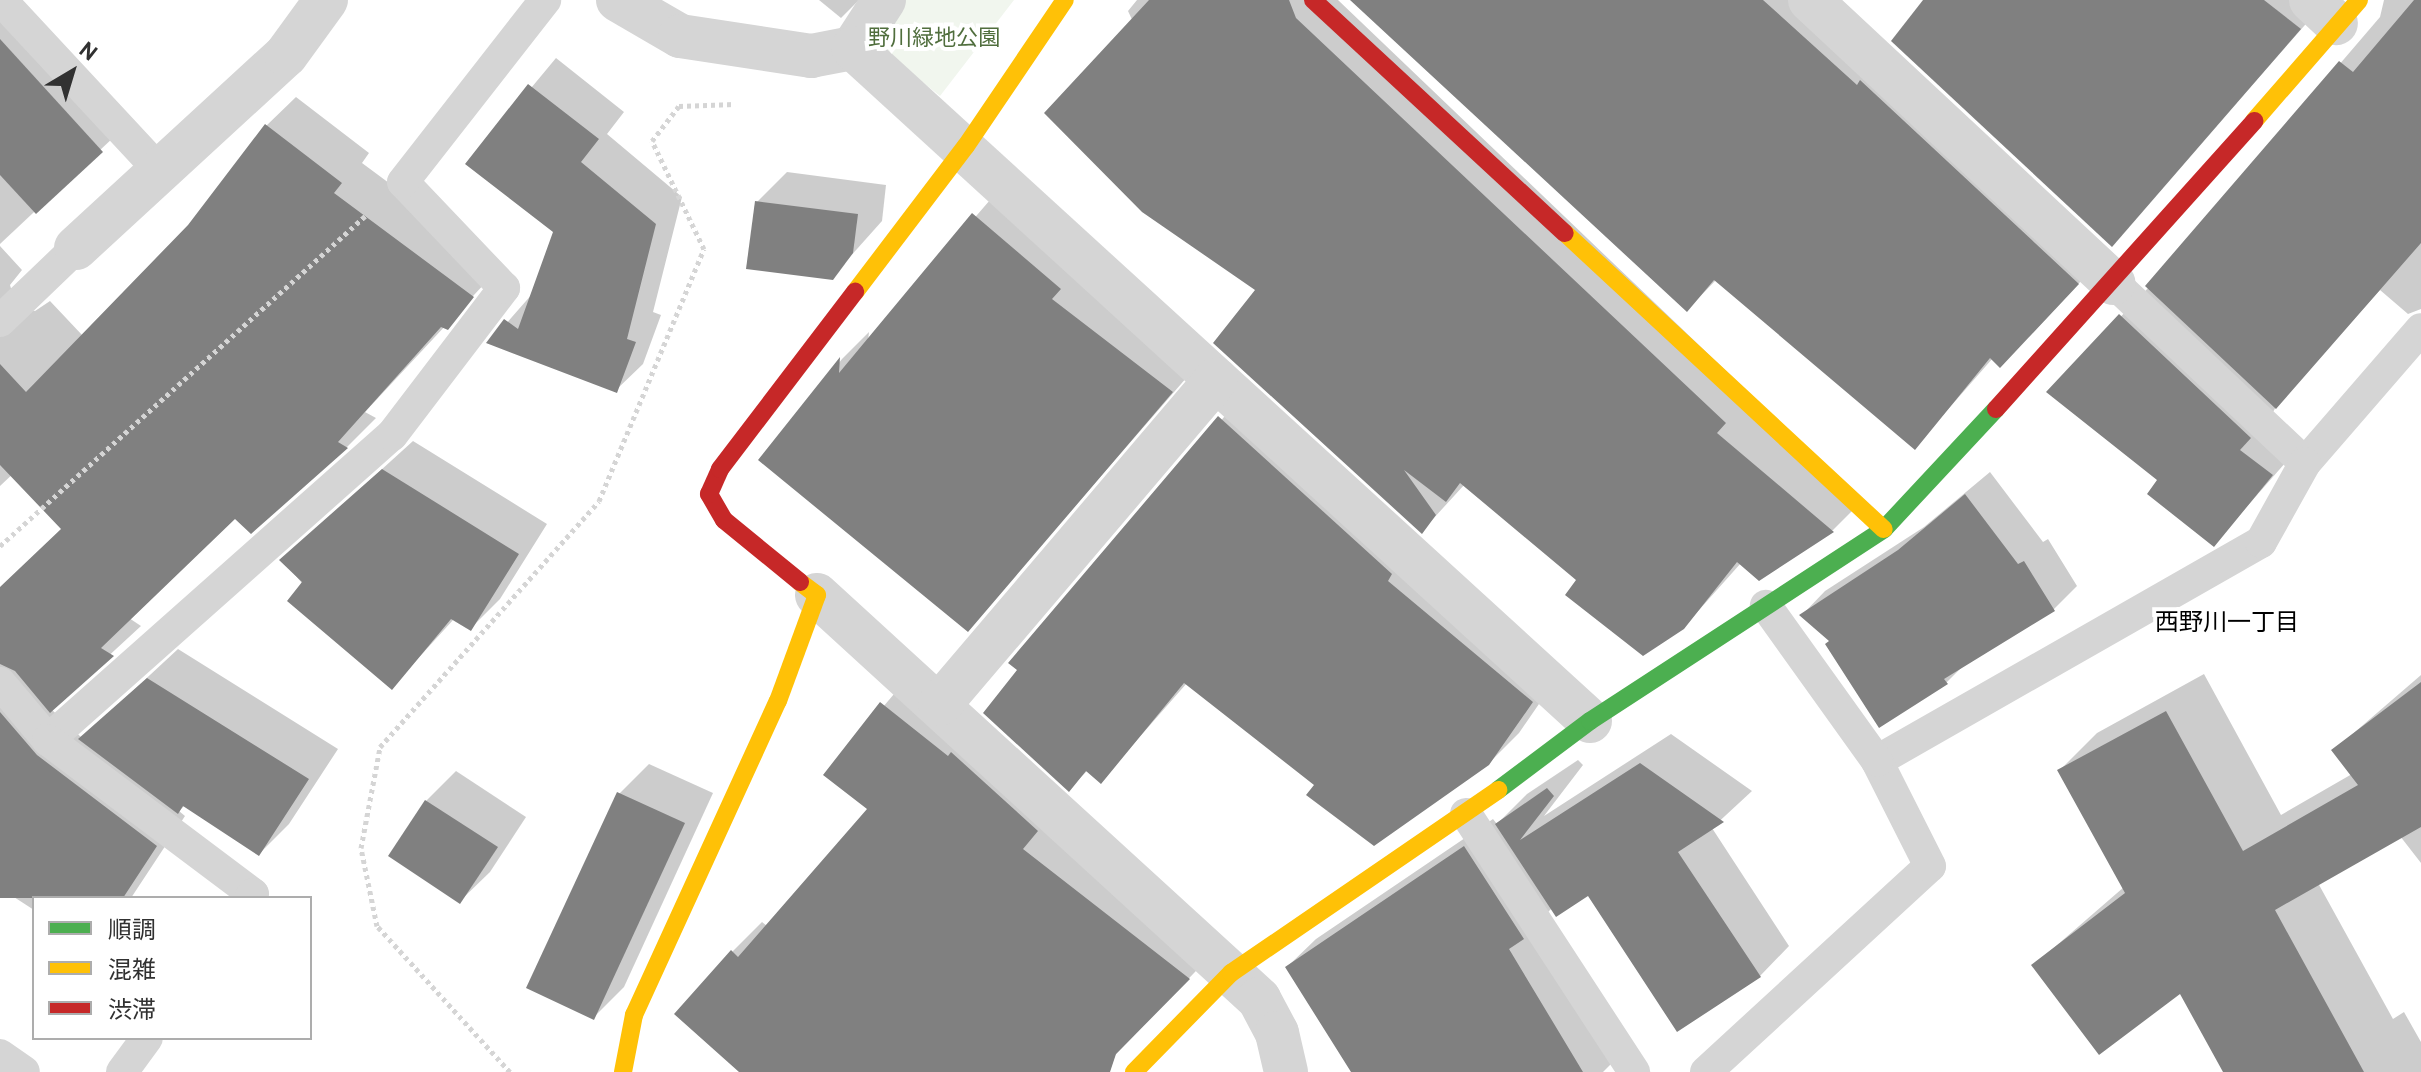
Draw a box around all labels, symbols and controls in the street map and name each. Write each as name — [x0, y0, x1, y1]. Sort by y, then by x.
park label: 野川緑地公園 — [868, 27, 1000, 53]
north arrow — [32, 32, 112, 112]
text: N — [73, 37, 102, 68]
district label: 西野川一丁目 — [2155, 611, 2299, 639]
legend — [32, 896, 312, 1040]
text: 順調 — [108, 917, 156, 947]
text: 混雑 — [108, 957, 156, 987]
text: 渋滞 — [108, 997, 156, 1027]

